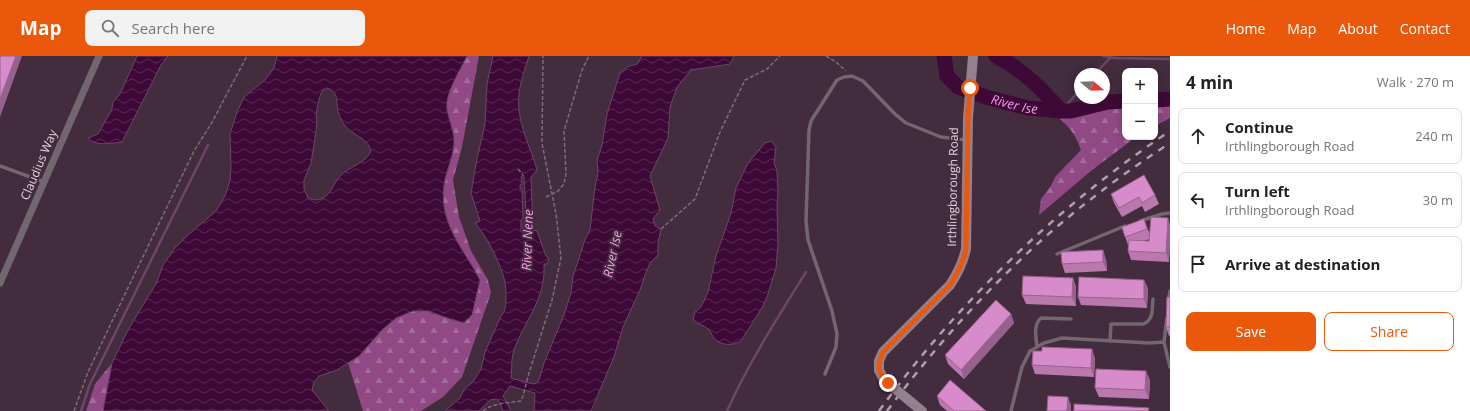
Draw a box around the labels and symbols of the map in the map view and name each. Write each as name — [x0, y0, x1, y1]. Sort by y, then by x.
north arrow — [1074, 68, 1110, 104]
route start — [961, 79, 979, 97]
water label: River Ise — [989, 90, 1039, 118]
street label: Claudius Way — [16, 126, 61, 203]
street label: Irthlingborough Road — [943, 127, 962, 247]
water label: River Nene — [517, 209, 537, 271]
water label: River Ise — [598, 228, 626, 279]
route end — [879, 374, 897, 392]

